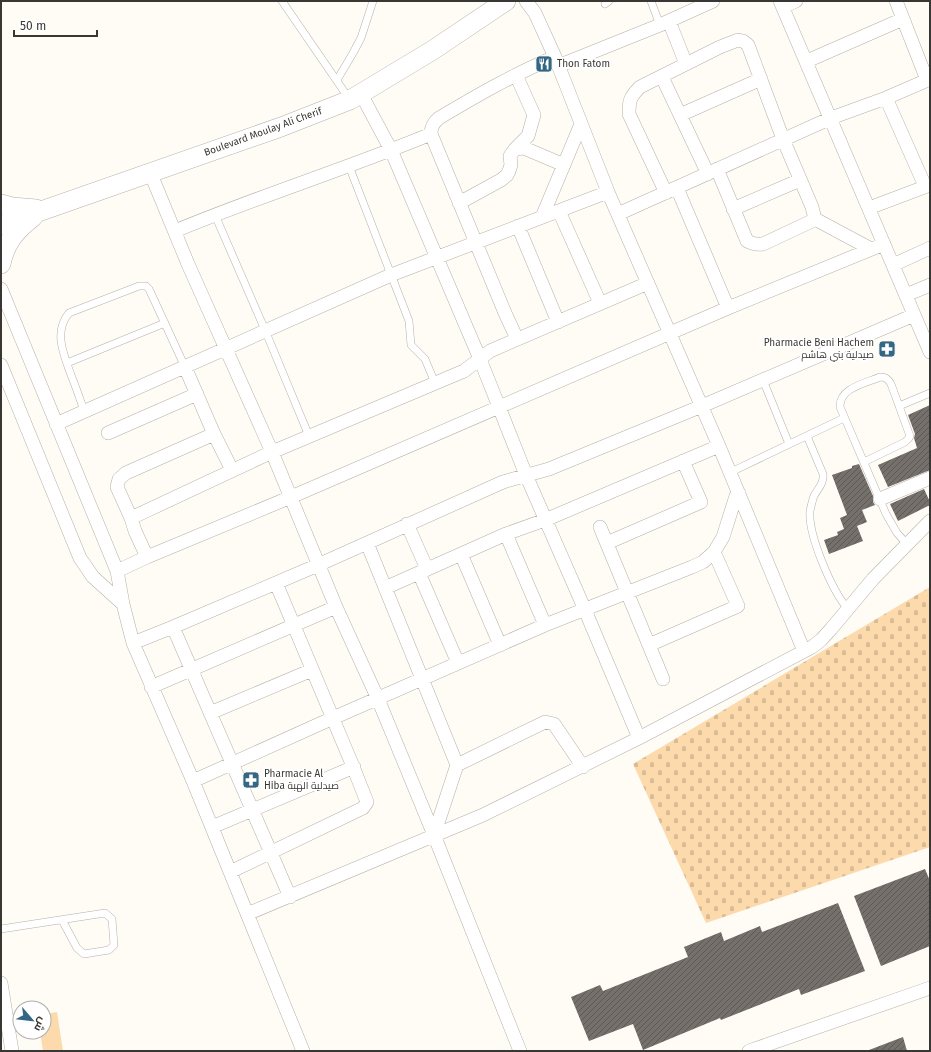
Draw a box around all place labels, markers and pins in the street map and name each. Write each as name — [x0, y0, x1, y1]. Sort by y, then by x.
restaurant icon: Thon Fatom — [534, 54, 554, 74]
place label: Thon Fatom — [557, 58, 610, 70]
place label: Pharmacie Beni Hachem صيدلية بني هاشم — [764, 337, 874, 362]
pharmacy icon: Pharmacie Beni Hachem صيدلية بني هاشم — [877, 339, 897, 359]
place label: Pharmacie Al Hiba صيدلية الهبة — [264, 768, 339, 792]
pharmacy icon: Pharmacie Al Hiba صيدلية الهبة — [241, 770, 261, 790]

